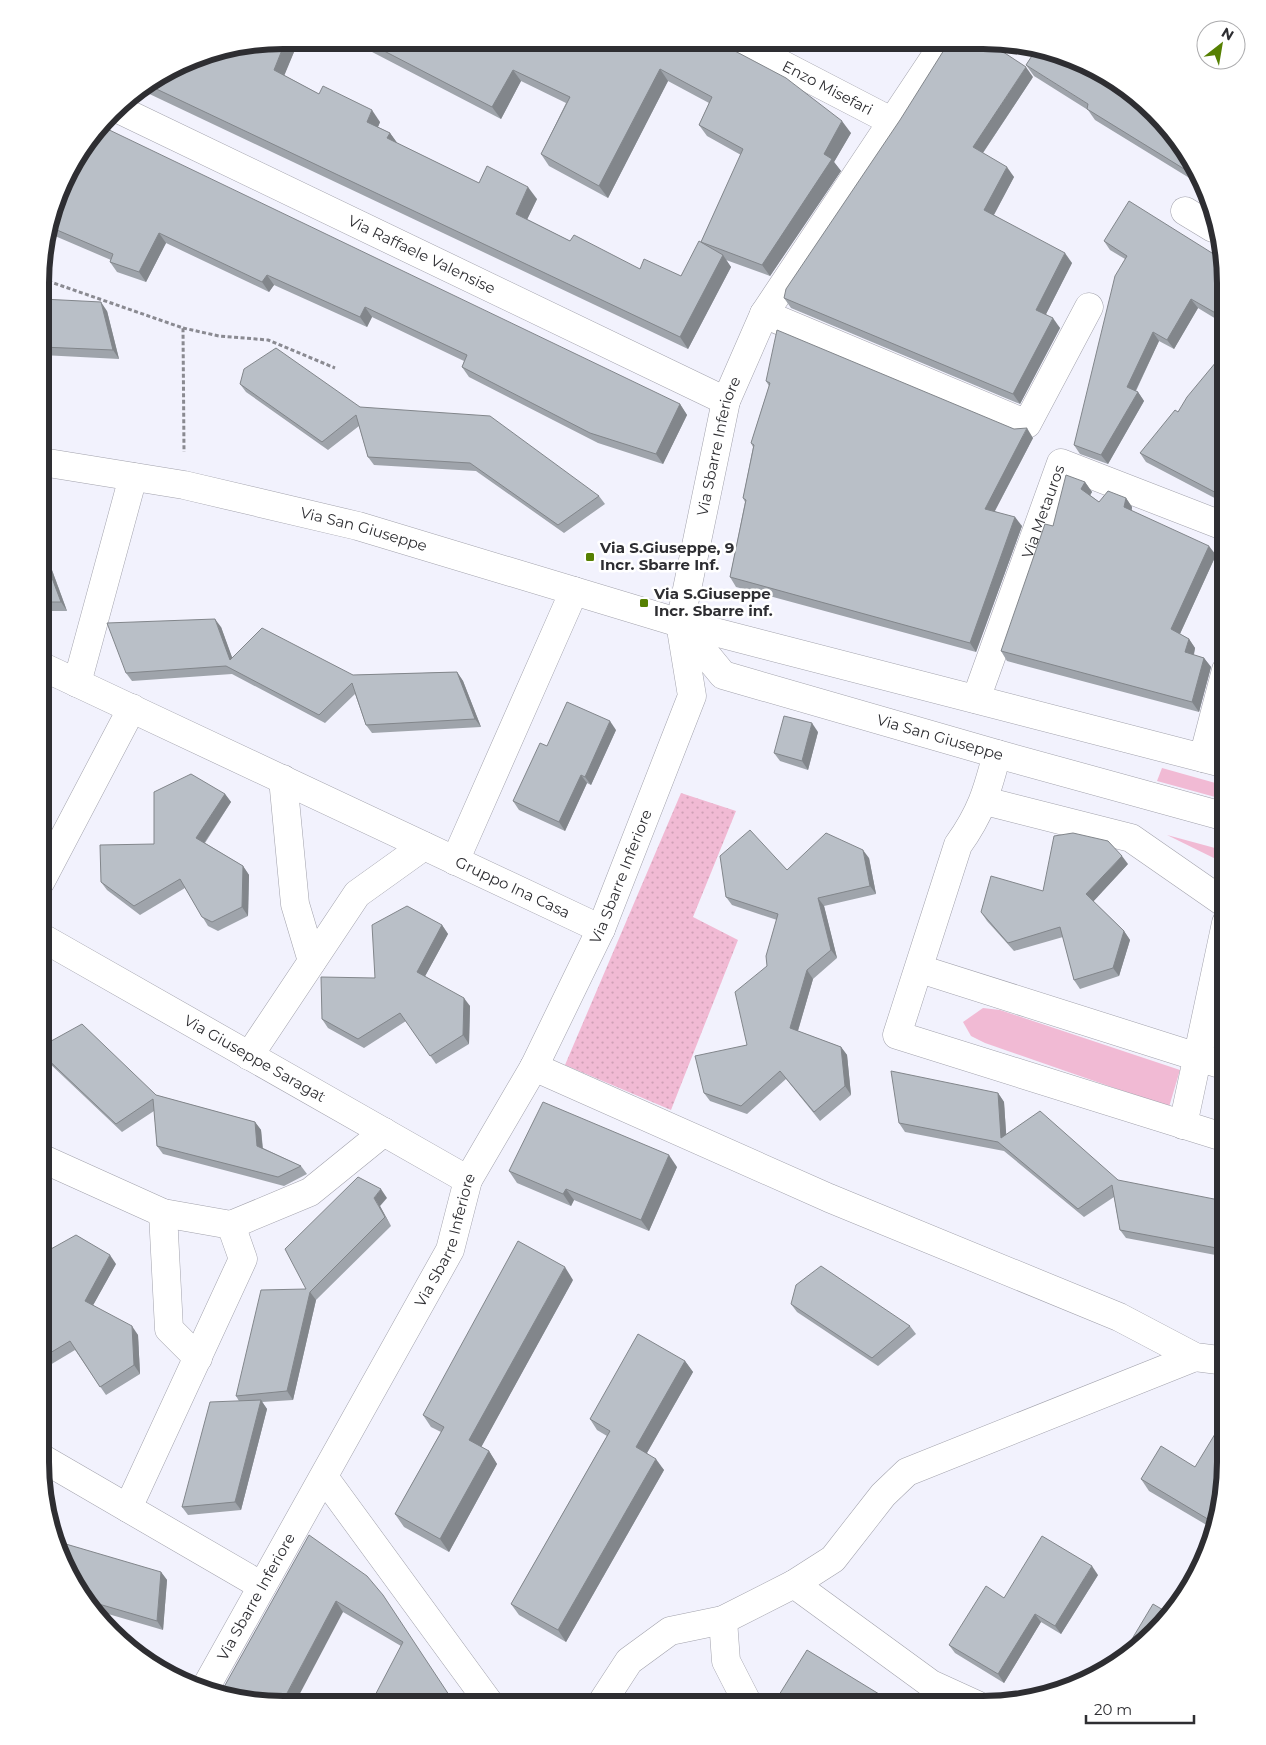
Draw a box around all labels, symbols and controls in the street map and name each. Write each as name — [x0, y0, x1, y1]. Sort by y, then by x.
north arrow — [1196, 20, 1246, 70]
text: N — [1218, 23, 1237, 44]
street label: Enzo Misefari — [779, 56, 876, 119]
street label: Via Raffaele Valensise — [345, 211, 499, 298]
street label: Via Sbarre Inferiore — [692, 373, 745, 518]
street label: Via Metauros — [1017, 462, 1068, 561]
street label: Via San Giuseppe — [299, 503, 430, 555]
place label: Via S.Giuseppe, 9 Incr. Sbarre Inf. — [599, 538, 734, 574]
marker: Via S.Giuseppe, 9 Incr. Sbarre Inf. — [584, 551, 596, 563]
place label: Via S.Giuseppe Incr. Sbarre inf. — [653, 584, 773, 620]
marker: Via S.Giuseppe Incr. Sbarre inf. — [638, 597, 650, 609]
street label: Via San Giuseppe — [875, 710, 1006, 764]
street label: Via Sbarre Inferiore — [585, 807, 656, 947]
street label: Gruppo Ina Casa — [452, 852, 573, 922]
street label: Via Giuseppe Saragat — [181, 1010, 329, 1106]
street label: Via Sbarre Inferiore — [410, 1169, 479, 1310]
street label: Via Sbarre Inferiore — [213, 1530, 299, 1664]
scale bar — [1086, 1692, 1194, 1724]
text: 20 m — [1094, 1700, 1132, 1719]

